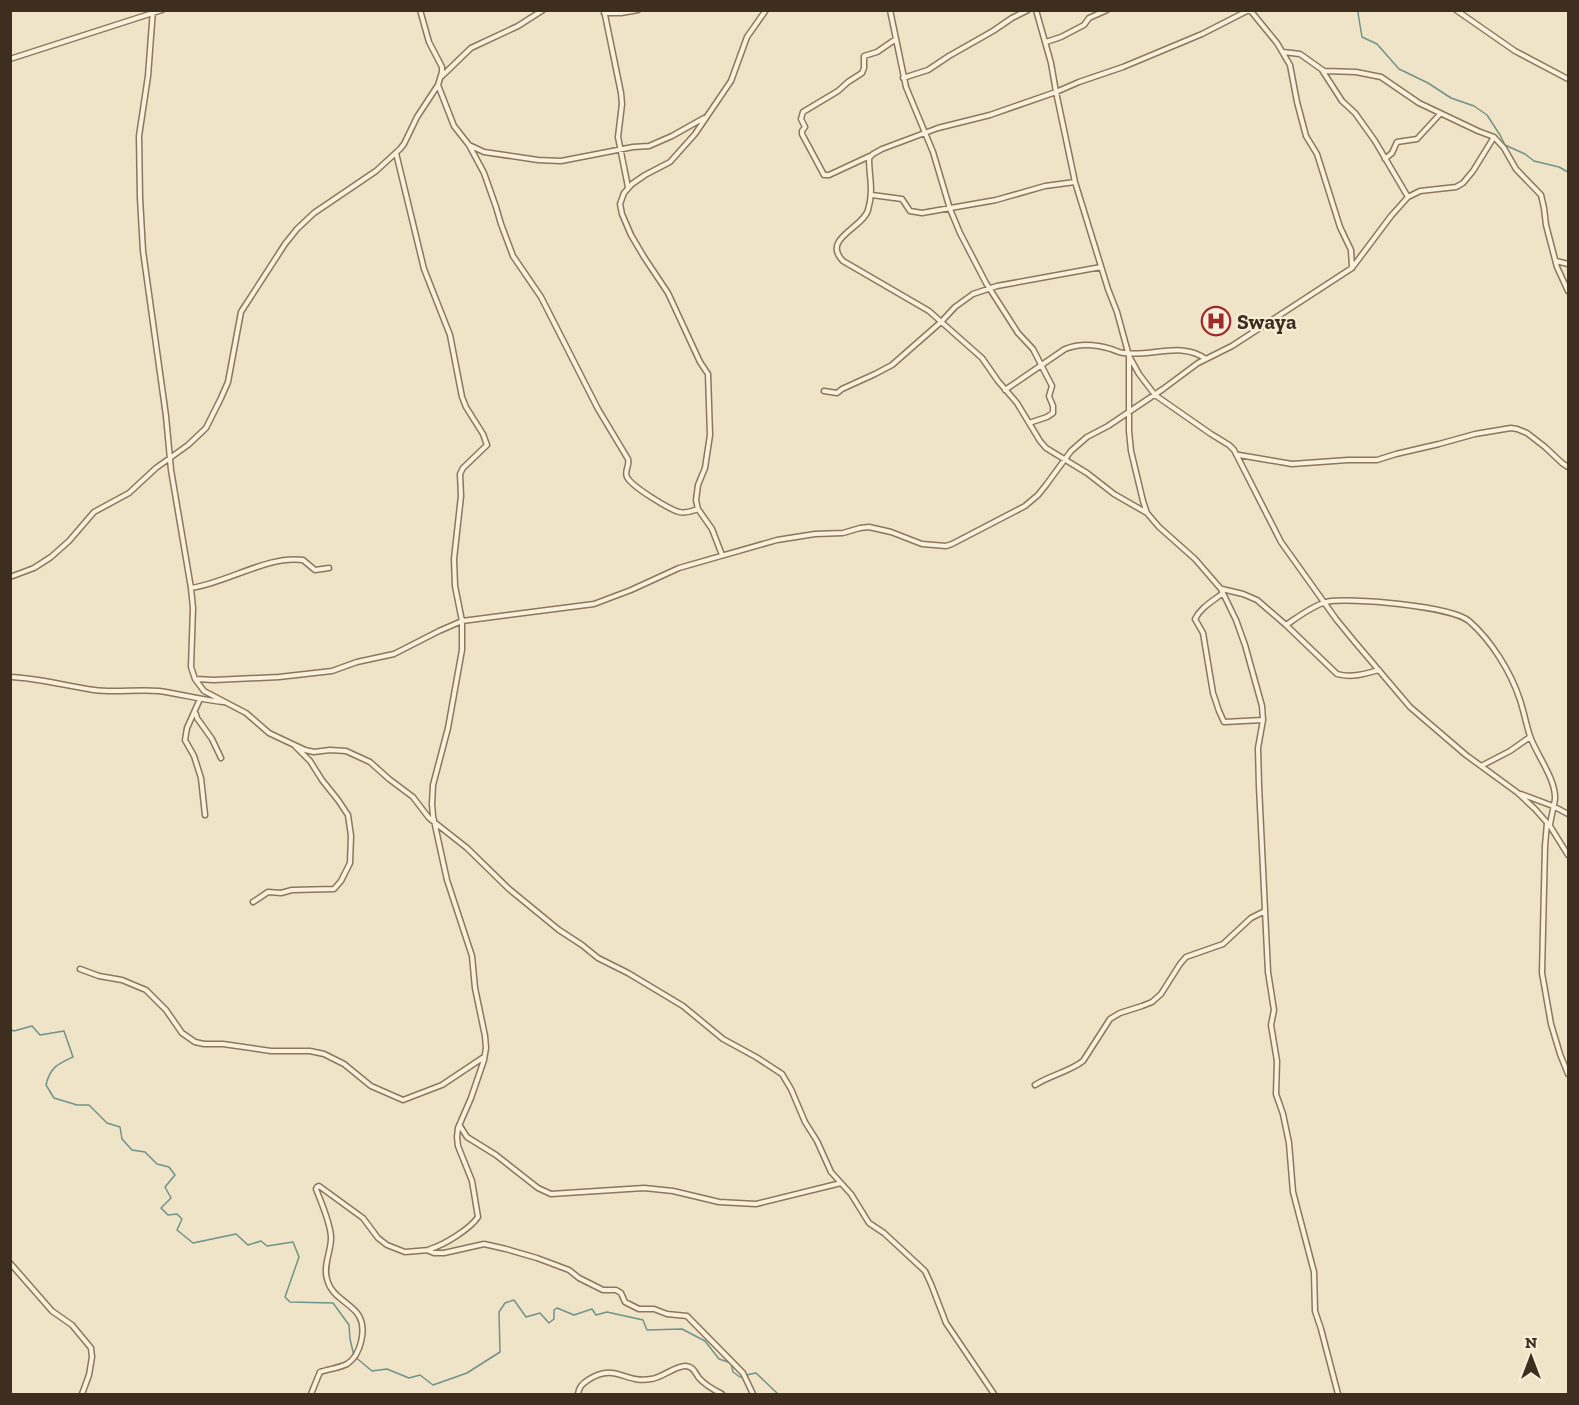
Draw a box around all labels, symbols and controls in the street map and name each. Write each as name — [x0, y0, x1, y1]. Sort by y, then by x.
hospital icon: Swaya — [1200, 305, 1232, 337]
place label: Swaya — [1237, 309, 1297, 334]
north arrow — [1501, 1327, 1561, 1387]
text: N — [1525, 1333, 1537, 1352]

